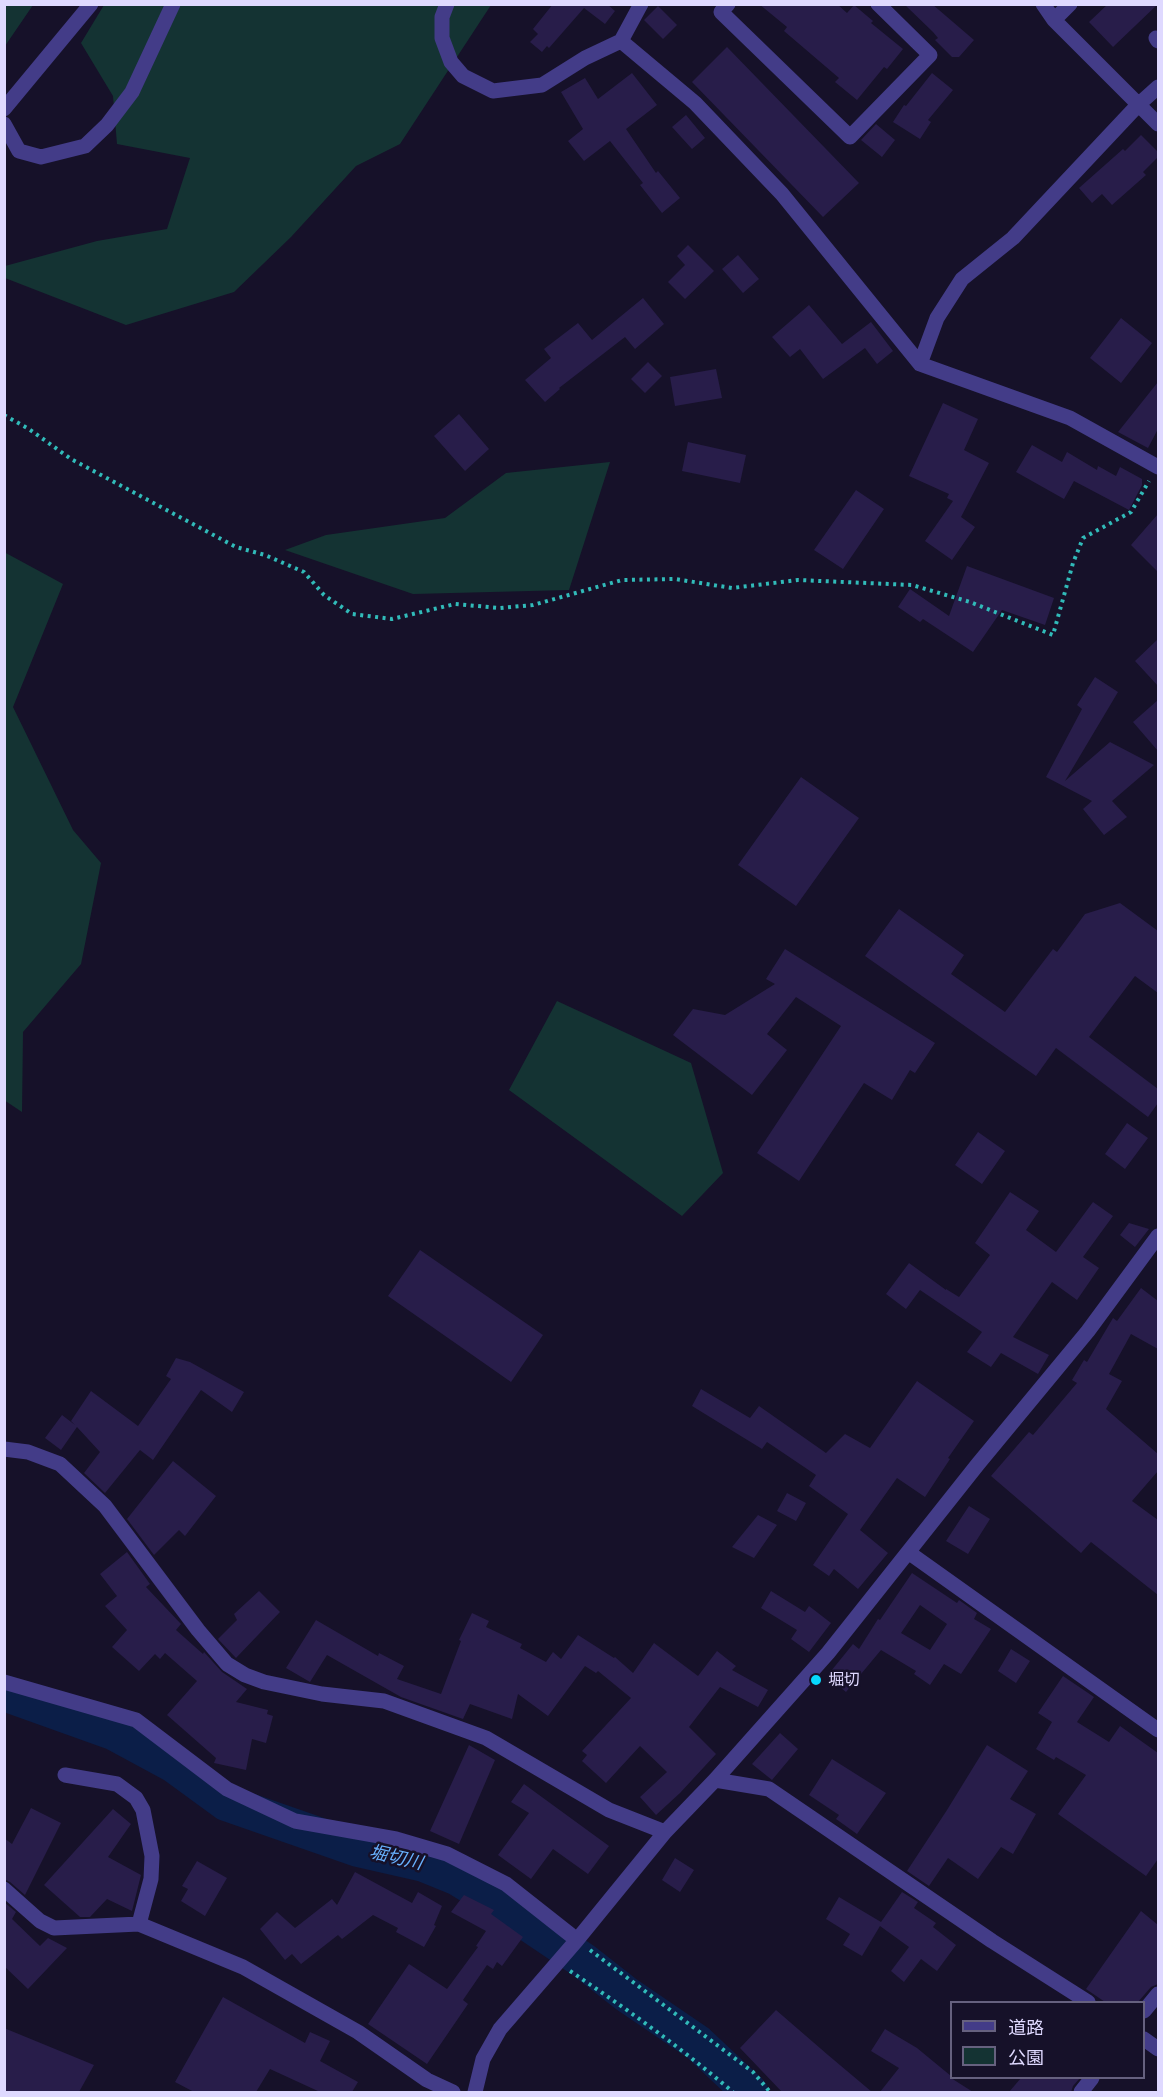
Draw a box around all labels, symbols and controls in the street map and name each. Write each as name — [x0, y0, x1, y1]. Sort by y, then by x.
place label: 堀切 — [828, 1670, 860, 1690]
marker: 堀切 — [809, 1673, 823, 1687]
water label: 堀切川 — [367, 1841, 425, 1875]
legend — [950, 2001, 1145, 2079]
text: 道路 — [1008, 2017, 1044, 2038]
text: 公園 — [1008, 2047, 1044, 2068]

